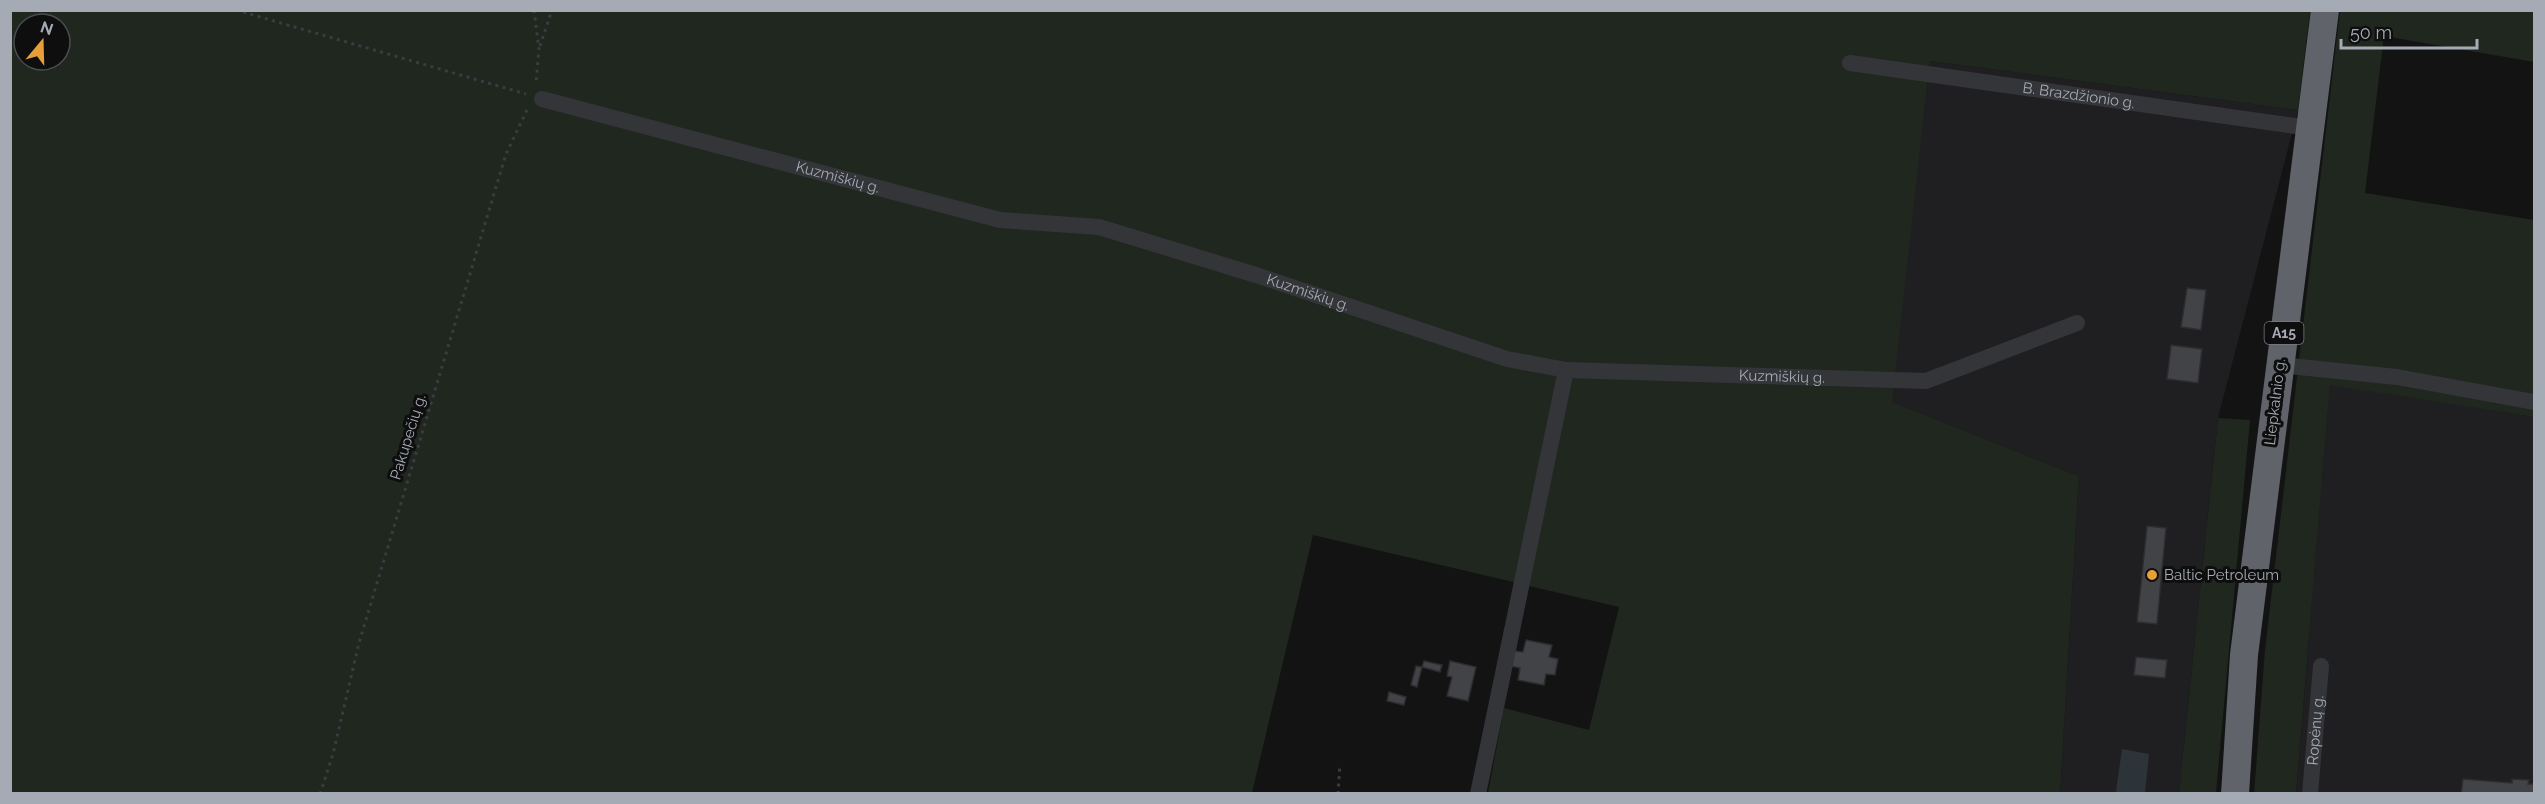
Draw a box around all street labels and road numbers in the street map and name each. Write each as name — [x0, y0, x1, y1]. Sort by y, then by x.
street label: B. Brazdžionio g. — [2021, 79, 2136, 112]
street label: Kuzmiškių g. — [794, 157, 882, 197]
street label: Kuzmiškių g. — [1264, 270, 1352, 315]
road number: A15 — [2264, 322, 2304, 344]
street label: Liepkalnio g. — [2261, 358, 2289, 446]
street label: Kuzmiškių g. — [1739, 366, 1825, 387]
street label: Pakupečių g. — [386, 392, 430, 482]
street label: Ropėnų g. — [2304, 694, 2327, 766]

